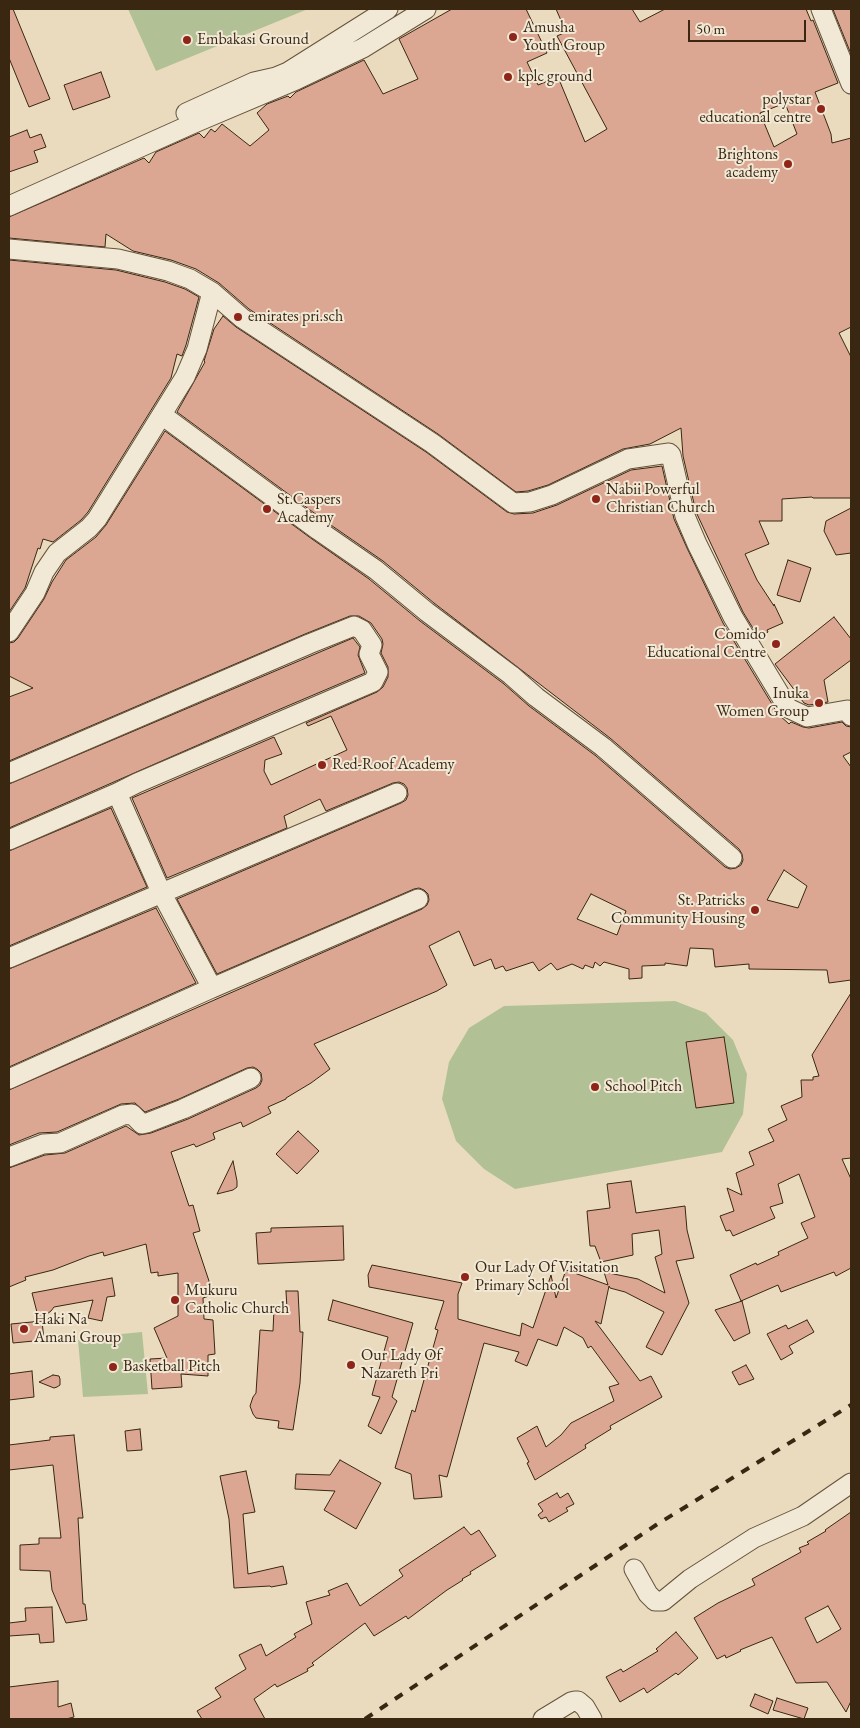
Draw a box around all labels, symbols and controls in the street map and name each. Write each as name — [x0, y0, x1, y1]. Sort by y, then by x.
scale bar — [690, 10, 808, 42]
place label: Amusha Youth Group — [523, 18, 605, 56]
text: 50 m — [696, 19, 725, 38]
place label: Embakasi Ground — [197, 30, 309, 50]
marker: Amusha Youth Group — [507, 31, 519, 43]
marker: Embakasi Ground — [181, 34, 193, 46]
place label: kplc ground — [518, 67, 592, 87]
marker: kplc ground — [502, 71, 514, 83]
place label: polystar educational centre — [700, 90, 811, 128]
marker: polystar educational centre — [815, 103, 827, 115]
place label: Brightons academy — [718, 145, 778, 183]
marker: Brightons academy — [782, 158, 794, 170]
place label: emirates pri.sch — [248, 307, 343, 327]
marker: emirates pri.sch — [232, 311, 244, 323]
place label: Nabii Powerful Christian Church — [606, 480, 715, 518]
place label: St.Caspers Academy — [277, 490, 341, 528]
marker: Nabii Powerful Christian Church — [590, 493, 602, 505]
marker: St.Caspers Academy — [261, 503, 273, 515]
place label: Comido Educational Centre — [647, 625, 766, 663]
marker: Comido Educational Centre — [770, 638, 782, 650]
place label: Inuka Women Group — [716, 684, 809, 722]
marker: Inuka Women Group — [813, 697, 825, 709]
place label: Red-Roof Academy — [332, 755, 454, 775]
marker: Red-Roof Academy — [316, 759, 328, 771]
place label: St. Patricks Community Housing — [611, 891, 745, 929]
marker: St. Patricks Community Housing — [749, 904, 761, 916]
place label: School Pitch — [605, 1077, 682, 1097]
marker: School Pitch — [589, 1081, 601, 1093]
place label: Our Lady Of Visitation Primary School — [475, 1258, 619, 1296]
marker: Our Lady Of Visitation Primary School — [459, 1271, 471, 1283]
place label: Mukuru Catholic Church — [185, 1281, 289, 1319]
marker: Mukuru Catholic Church — [169, 1294, 181, 1306]
place label: Haki Na Amani Group — [34, 1310, 121, 1348]
marker: Haki Na Amani Group — [18, 1323, 30, 1335]
place label: Our Lady Of Nazareth Pri — [361, 1346, 442, 1384]
place label: Basketball Pitch — [123, 1357, 220, 1377]
marker: Our Lady Of Nazareth Pri — [345, 1359, 357, 1371]
marker: Basketball Pitch — [107, 1361, 119, 1373]

